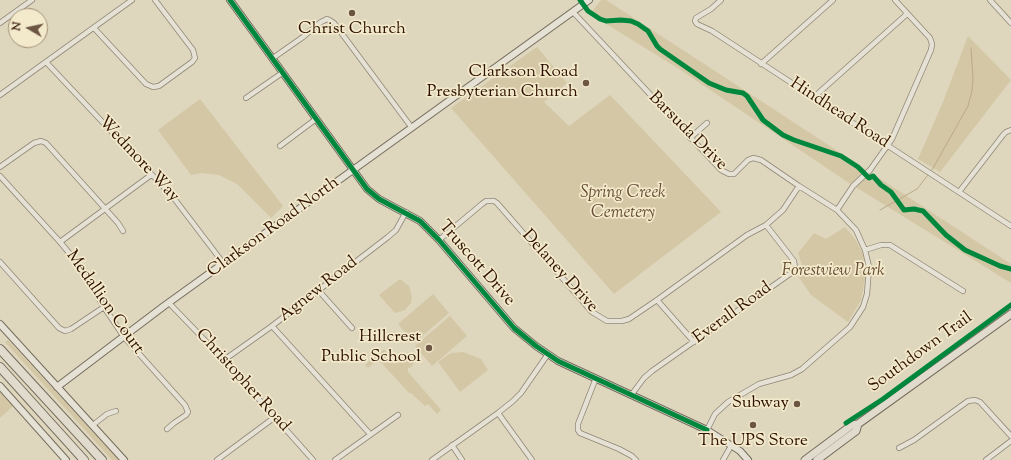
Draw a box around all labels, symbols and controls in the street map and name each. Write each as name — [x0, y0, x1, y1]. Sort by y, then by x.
north arrow — [8, 8, 48, 48]
marker: Christ Church — [347, 8, 357, 18]
place label: Christ Church — [298, 20, 406, 40]
text: N — [9, 21, 26, 32]
place label: Clarkson Road Presbyterian Church — [427, 63, 578, 103]
street label: Hindhead Road — [785, 74, 893, 154]
marker: Clarkson Road Presbyterian Church — [581, 78, 591, 88]
street label: Barsuda Drive — [643, 88, 731, 176]
street label: Wedmore Way — [93, 113, 183, 207]
street label: Clarkson Road North — [204, 173, 344, 283]
park label: Spring Creek Cemetery — [580, 184, 666, 224]
street label: Truscott Drive — [433, 217, 519, 311]
street label: Delaney Drive — [516, 226, 602, 318]
street label: Medallion Court — [61, 247, 147, 359]
street label: Agnew Road — [276, 253, 362, 327]
park label: Forestview Park — [781, 262, 885, 282]
street label: Everall Road — [690, 279, 776, 349]
street label: Southdown Trail — [865, 308, 977, 398]
street label: Christopher Road — [190, 325, 294, 437]
place label: Hillcrest Public School — [321, 328, 421, 368]
marker: Hillcrest Public School — [424, 343, 434, 353]
place label: Subway — [732, 394, 789, 414]
marker: Subway — [792, 399, 802, 409]
marker: The UPS Store — [748, 420, 758, 430]
place label: The UPS Store — [698, 432, 808, 452]

